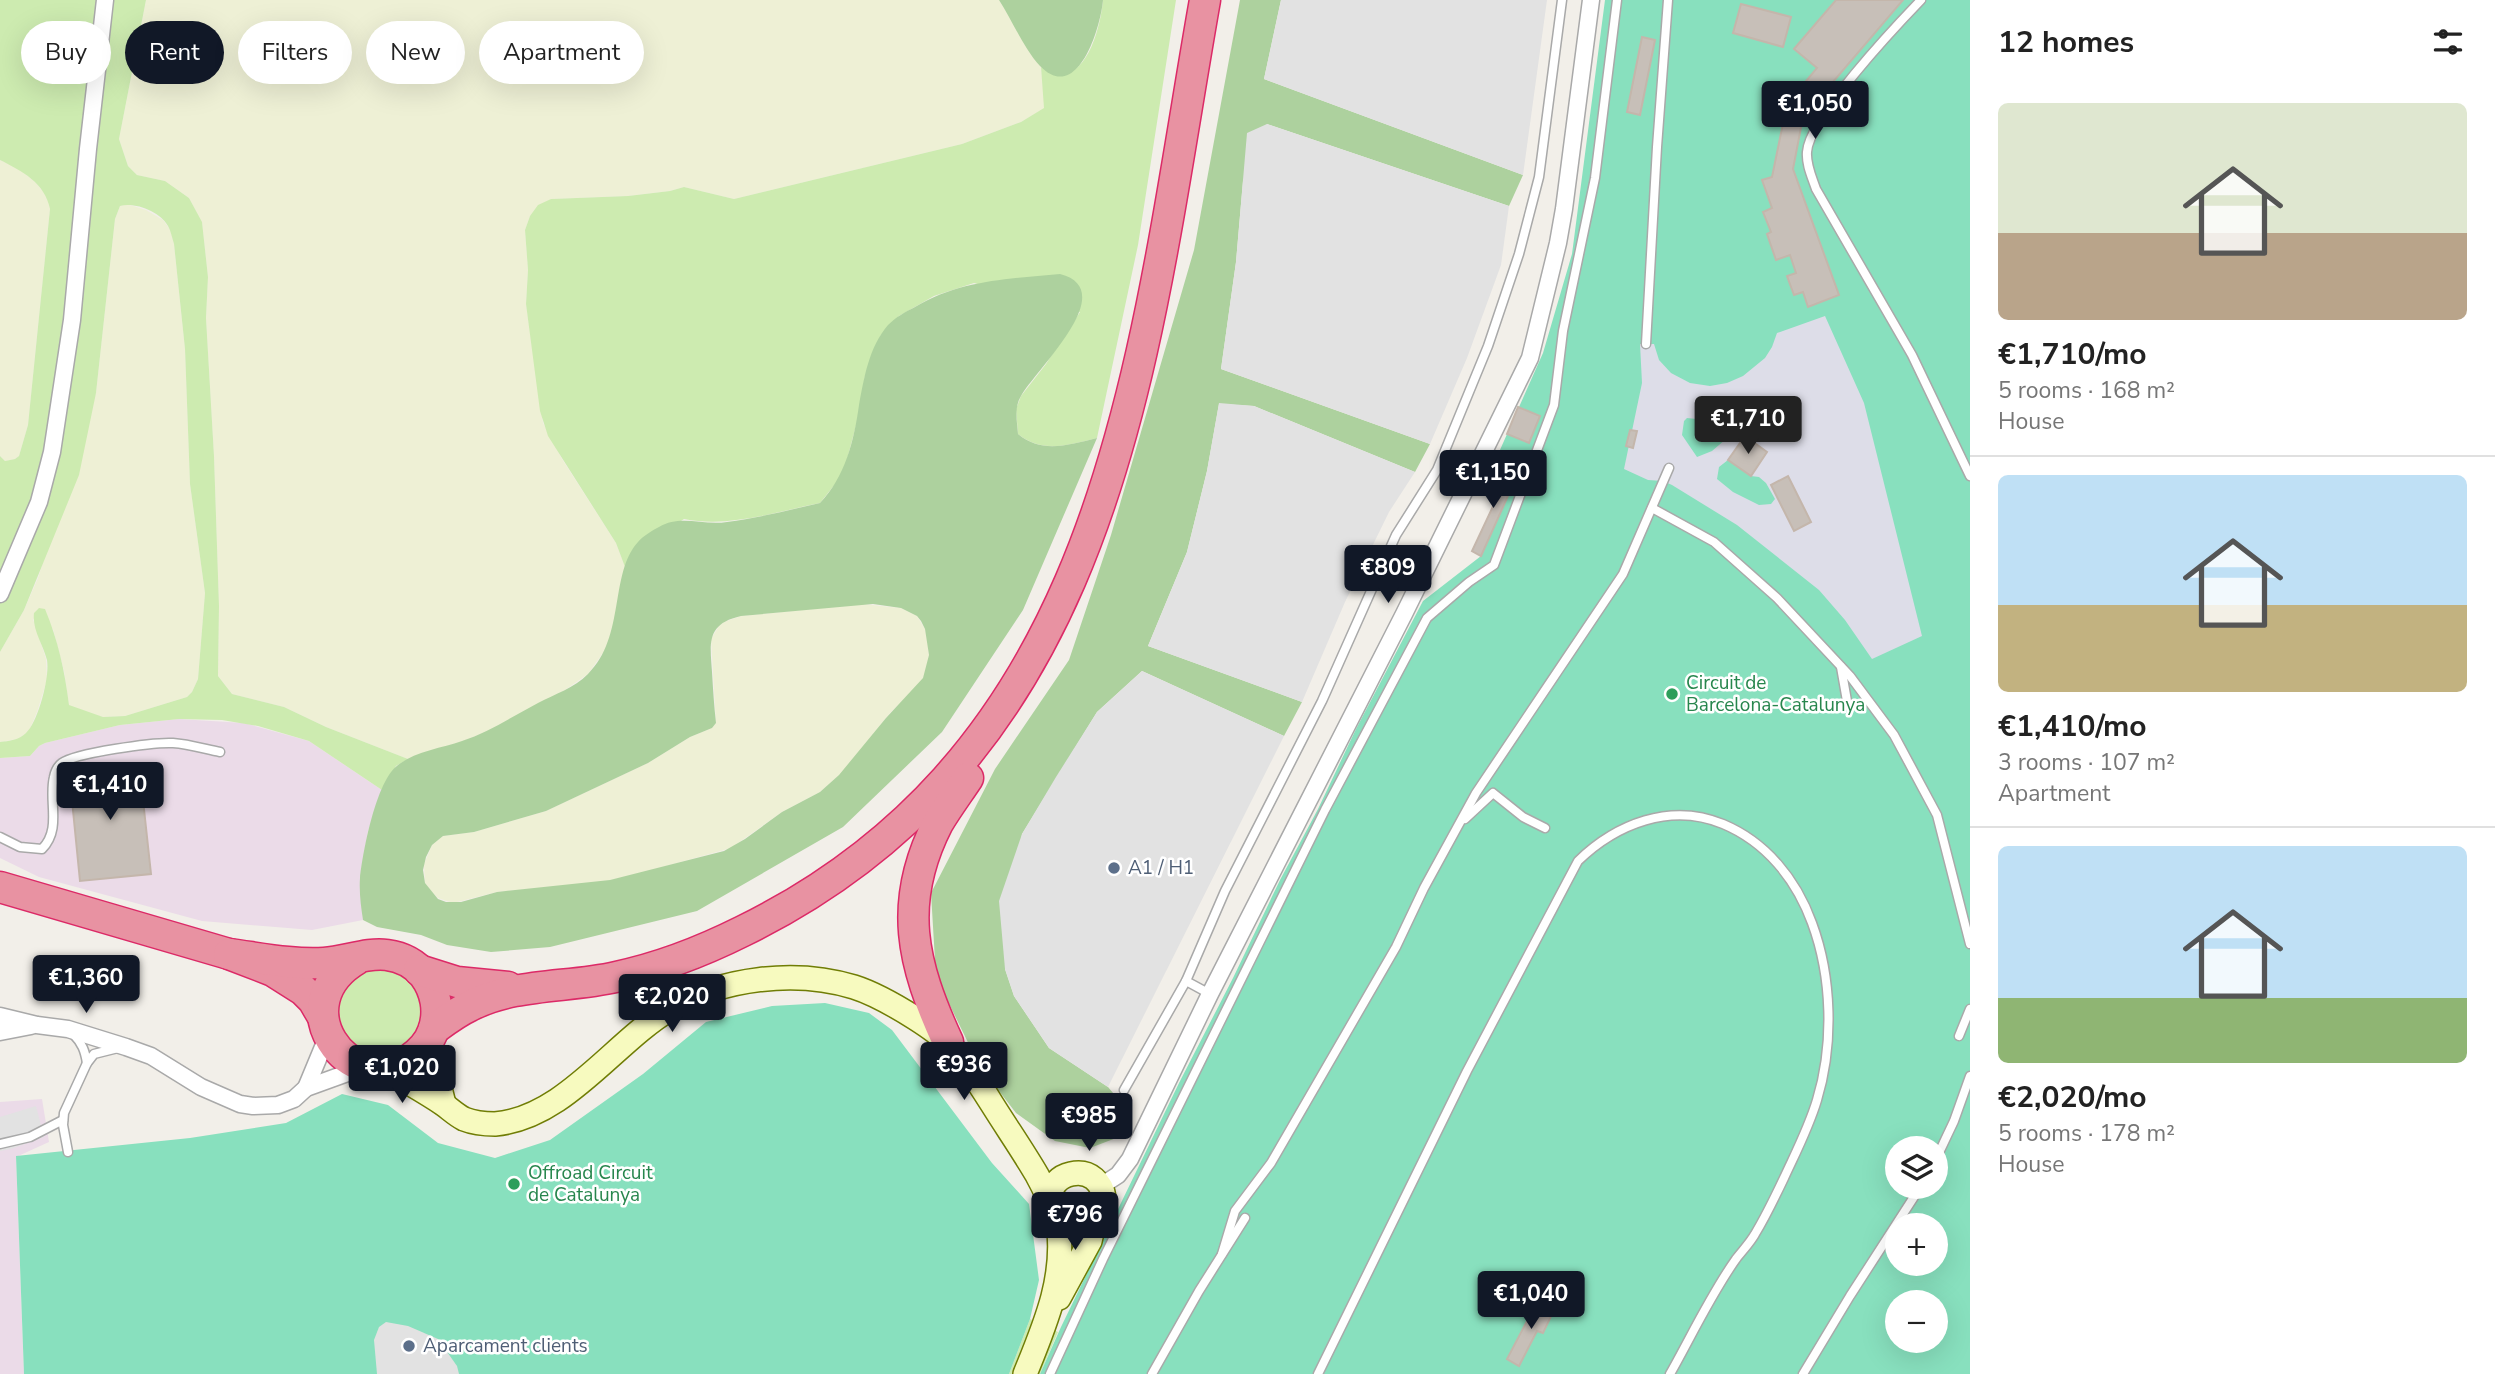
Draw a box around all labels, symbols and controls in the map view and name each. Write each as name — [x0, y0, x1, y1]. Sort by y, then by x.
chip: Buy — [21, 21, 111, 84]
chip: Rent — [125, 21, 224, 84]
chip: Filters — [238, 21, 352, 84]
chip: New — [366, 21, 465, 84]
chip: Apartment — [479, 21, 644, 84]
text: 12 homes — [1998, 22, 2134, 63]
icon: filters — [2429, 23, 2467, 61]
pin: €1,050 — [1758, 82, 1872, 141]
text: €1,050 — [1778, 88, 1852, 119]
icon: home — [2170, 148, 2296, 274]
text: €1,710/mo — [1998, 334, 2147, 375]
text: 5 rooms · 168 m² — [1998, 375, 2175, 406]
pin: €1,710 — [1691, 396, 1805, 456]
text: €1,710 — [1711, 403, 1785, 434]
text: House — [1998, 406, 2065, 437]
pin: €1,150 — [1436, 450, 1550, 510]
text: €1,150 — [1456, 457, 1530, 488]
icon: home — [2170, 520, 2296, 646]
pin: €809 — [1347, 546, 1429, 605]
text: €809 — [1360, 552, 1416, 583]
place label: Circuit de Barcelona-Catalunya — [1686, 670, 1865, 718]
marker: Circuit de Barcelona-Catalunya — [1664, 686, 1680, 702]
text: €1,410/mo — [1998, 706, 2147, 747]
text: 3 rooms · 107 m² — [1998, 747, 2175, 778]
pin: €1,410 — [53, 762, 167, 822]
text: €1,410 — [73, 769, 147, 800]
text: Apartment — [1998, 778, 2110, 809]
place label: A1 / H1 — [1128, 855, 1194, 881]
marker: A1 / H1 — [1106, 860, 1122, 876]
icon: home — [2170, 891, 2296, 1017]
pin: €1,360 — [29, 956, 143, 1015]
text: €1,360 — [49, 962, 123, 993]
pin: €2,020 — [615, 974, 729, 1034]
text: €2,020 — [635, 981, 709, 1012]
pin: €936 — [923, 1042, 1005, 1102]
pin: €1,020 — [345, 1046, 459, 1105]
text: €936 — [936, 1049, 992, 1080]
text: €1,020 — [365, 1052, 439, 1083]
text: €2,020/mo — [1998, 1077, 2147, 1118]
pin: €985 — [1048, 1094, 1130, 1153]
text: €985 — [1061, 1100, 1117, 1131]
text: 5 rooms · 178 m² — [1998, 1118, 2175, 1149]
map controls — [1885, 1136, 1948, 1353]
button: layers — [1885, 1136, 1948, 1199]
text: House — [1998, 1149, 2065, 1180]
place label: Offroad Circuit de Catalunya — [528, 1160, 653, 1208]
marker: Offroad Circuit de Catalunya — [506, 1176, 522, 1192]
pin: €796 — [1034, 1192, 1116, 1252]
text: €796 — [1047, 1199, 1103, 1230]
button: + — [1885, 1213, 1948, 1276]
pin: €1,040 — [1474, 1272, 1588, 1331]
text: €1,040 — [1494, 1278, 1568, 1309]
button: − — [1885, 1290, 1948, 1353]
place label: Aparcament clients — [423, 1333, 588, 1359]
marker: Aparcament clients — [401, 1338, 417, 1354]

